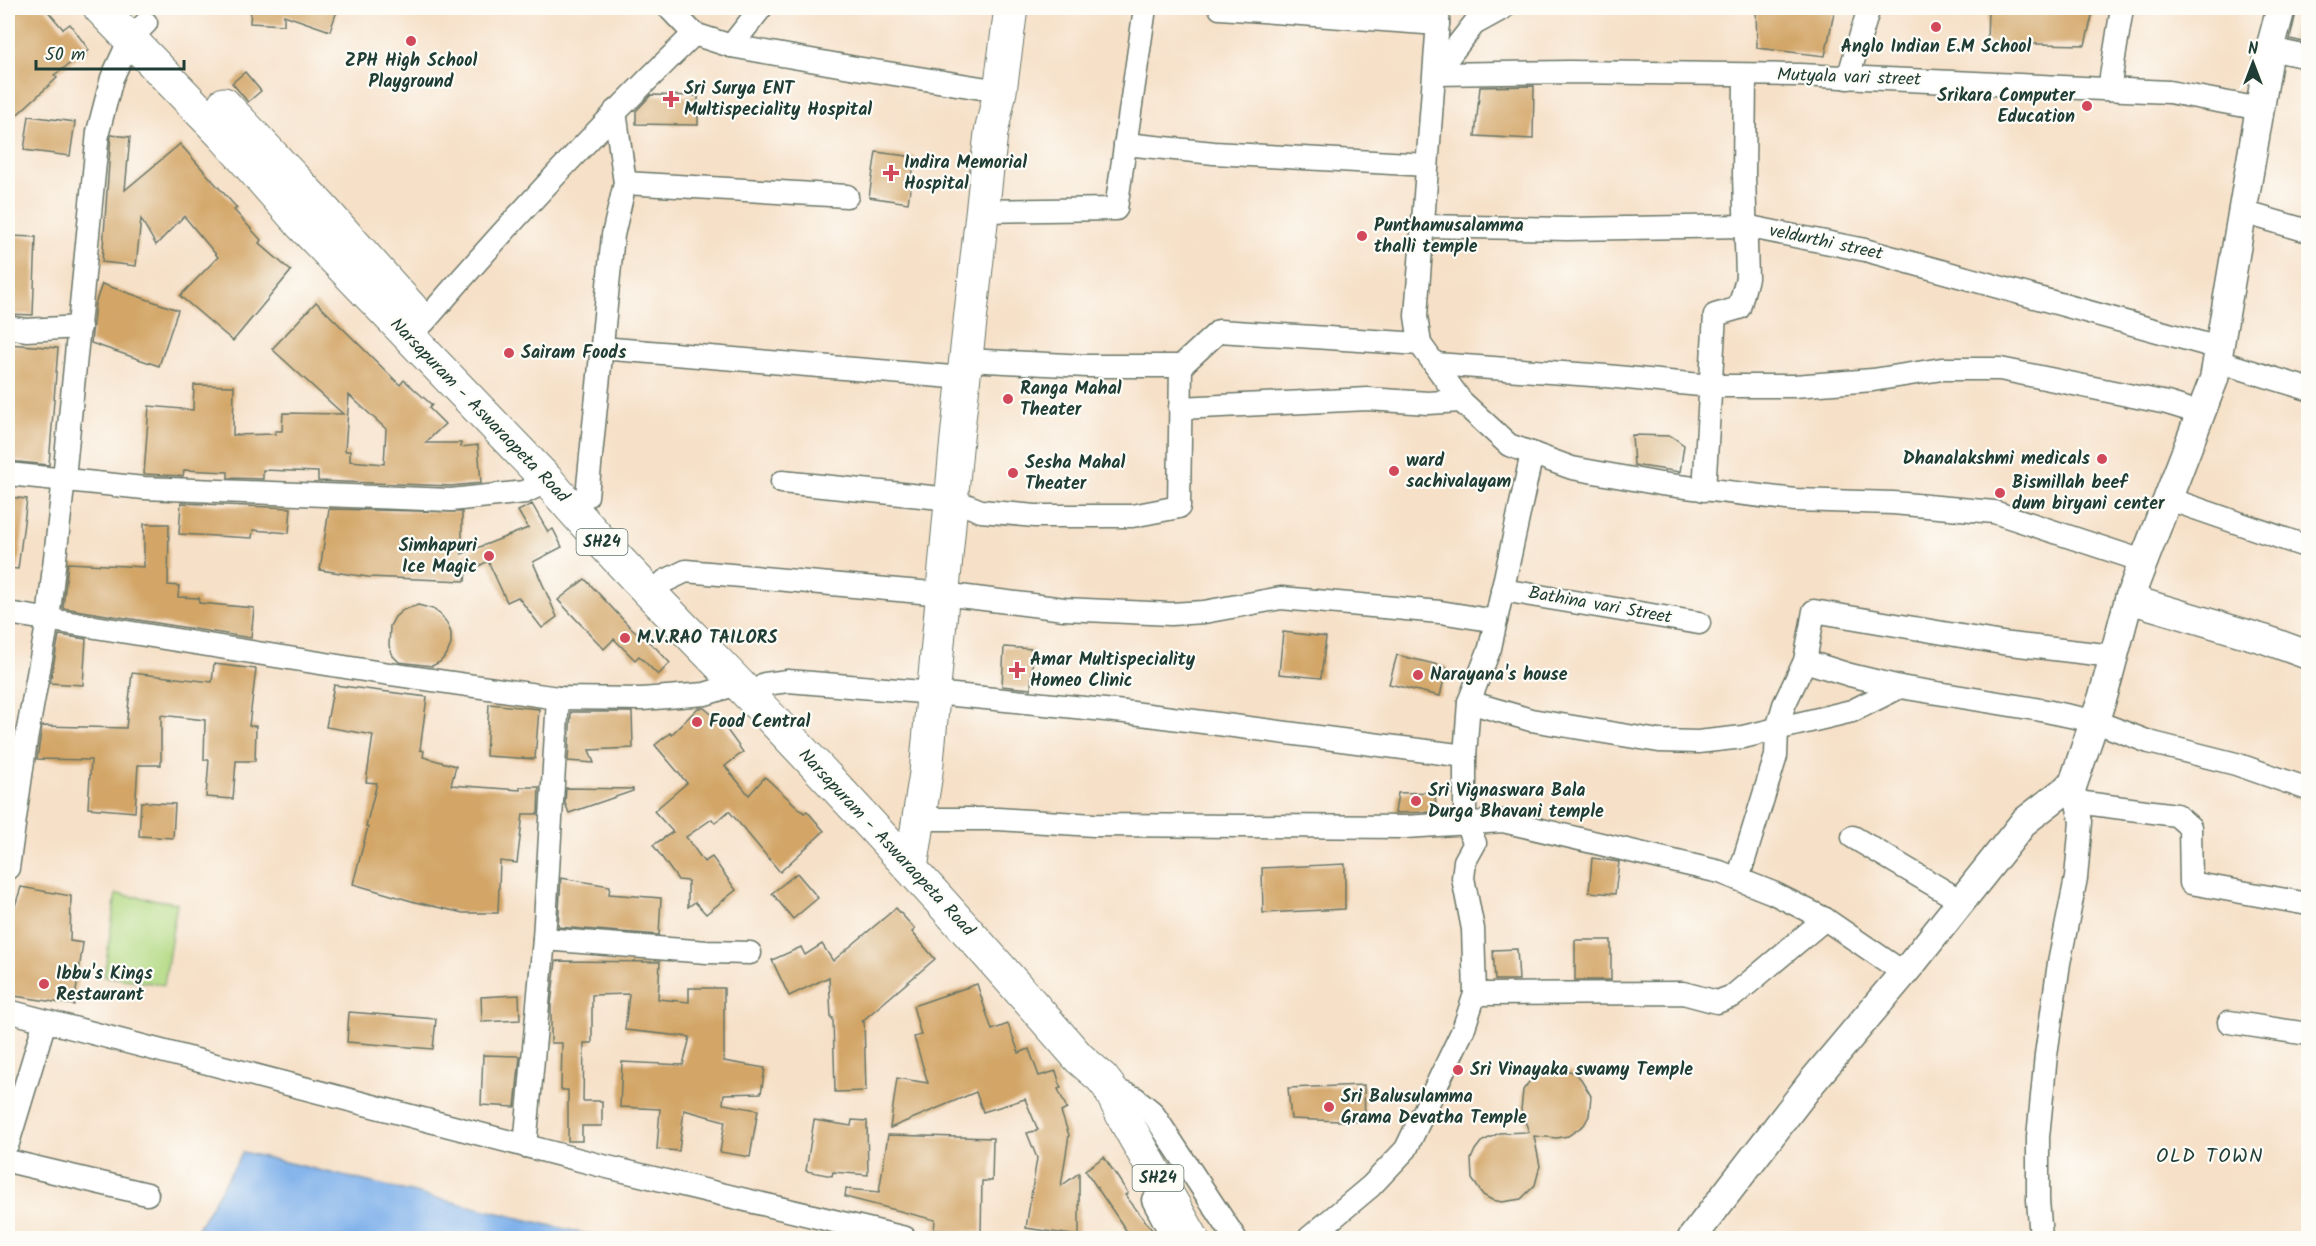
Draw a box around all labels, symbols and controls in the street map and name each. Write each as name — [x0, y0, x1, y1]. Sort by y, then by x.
marker: Anglo Indian E.M School — [1929, 20, 1943, 34]
scale bar — [36, 33, 184, 71]
place label: Anglo Indian E.M School — [1841, 33, 2032, 62]
north arrow — [2223, 33, 2283, 93]
marker: ZPH High School Playground — [404, 34, 418, 48]
text: N — [2248, 37, 2258, 62]
text: 50 m — [45, 41, 85, 70]
place label: ZPH High School Playground — [345, 47, 477, 97]
street label: Mutyala vari street — [1777, 61, 1923, 95]
place label: Sri Surya ENT Multispeciality Hospital — [684, 75, 872, 125]
place label: Srikara Computer Education — [1937, 82, 2076, 132]
marker: Sri Surya ENT Multispeciality Hospital — [662, 90, 680, 108]
marker: Srikara Computer Education — [2080, 99, 2094, 113]
place label: Indira Memorial Hospital — [904, 149, 1027, 199]
marker: Indira Memorial Hospital — [882, 164, 900, 182]
place label: Punthamusalamma thalli temple — [1374, 212, 1524, 262]
street label: veldurthi street — [1766, 217, 1887, 269]
marker: Punthamusalamma thalli temple — [1355, 229, 1369, 243]
street label: Narsapuram - Aswaraopeta Road — [382, 312, 576, 511]
place label: Sairam Foods — [521, 339, 627, 368]
marker: Sairam Foods — [502, 346, 516, 360]
place label: Ranga Mahal Theater — [1020, 375, 1122, 425]
marker: Ranga Mahal Theater — [1001, 392, 1015, 406]
place label: Dhanalakshmi medicals — [1903, 445, 2091, 474]
place label: ward sachivalayam — [1406, 447, 1511, 497]
place label: Sesha Mahal Theater — [1025, 449, 1125, 499]
marker: Dhanalakshmi medicals — [2095, 452, 2109, 466]
marker: ward sachivalayam — [1387, 464, 1401, 478]
marker: Sesha Mahal Theater — [1006, 466, 1020, 480]
place label: Bismillah beef dum biryani center — [2012, 469, 2166, 519]
marker: Bismillah beef dum biryani center — [1993, 486, 2007, 500]
road number: SH24 — [576, 529, 628, 555]
place label: Simhapuri Ice Magic — [399, 532, 477, 582]
marker: Simhapuri Ice Magic — [482, 549, 496, 563]
street label: Bathina vari Street — [1526, 579, 1675, 633]
place label: M.V.RAO TAILORS — [637, 624, 777, 653]
marker: M.V.RAO TAILORS — [618, 631, 632, 645]
place label: Amar Multispeciality Homeo Clinic — [1030, 646, 1196, 696]
marker: Amar Multispeciality Homeo Clinic — [1008, 661, 1026, 679]
place label: Narayana's house — [1430, 661, 1568, 690]
marker: Narayana's house — [1411, 668, 1425, 682]
place label: Food Central — [709, 708, 810, 737]
marker: Food Central — [690, 715, 704, 729]
street label: Narsapuram - Aswaraopeta Road — [791, 742, 982, 945]
place label: Sri Vignaswara Bala Durga Bhavani temple — [1428, 777, 1604, 827]
marker: Sri Vignaswara Bala Durga Bhavani temple — [1409, 794, 1423, 808]
place label: Ibbu's Kings Restaurant — [56, 960, 153, 1010]
marker: Ibbu's Kings Restaurant — [37, 977, 51, 991]
place label: Sri Vinayaka swamy Temple — [1470, 1056, 1693, 1085]
marker: Sri Vinayaka swamy Temple — [1451, 1063, 1465, 1077]
place label: Sri Balusulamma Grama Devatha Temple — [1341, 1083, 1527, 1133]
marker: Sri Balusulamma Grama Devatha Temple — [1322, 1100, 1336, 1114]
district label: OLD TOWN — [2156, 1141, 2264, 1173]
road number: SH24 — [1132, 1165, 1184, 1191]

